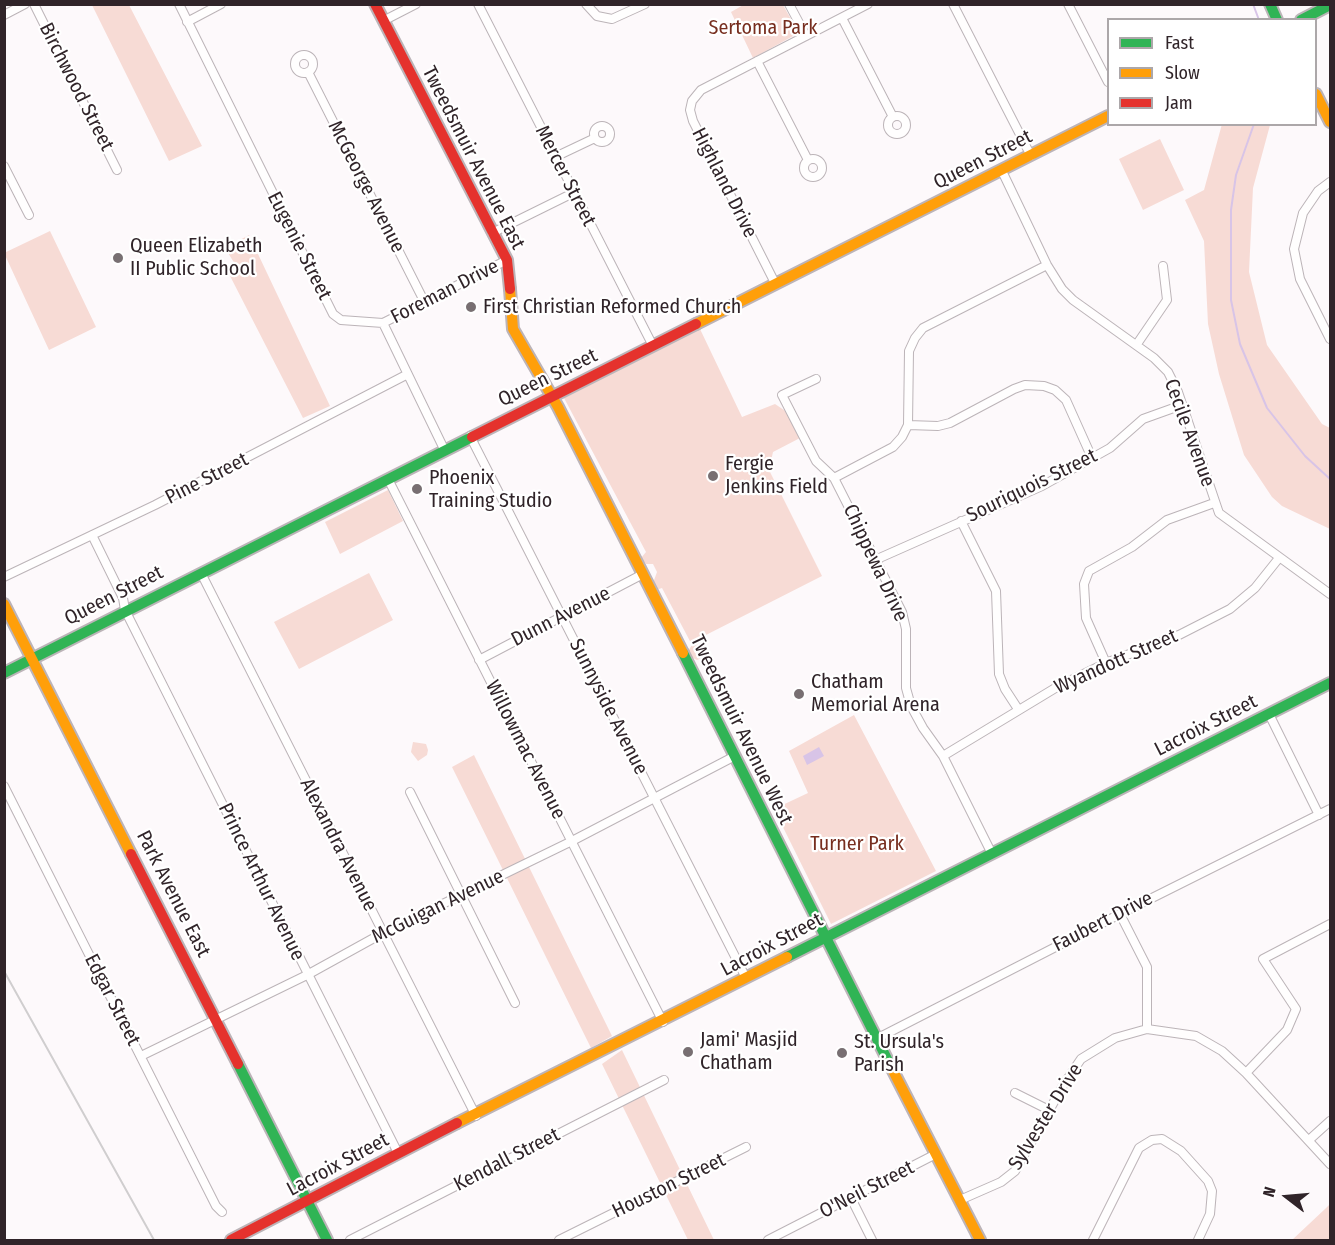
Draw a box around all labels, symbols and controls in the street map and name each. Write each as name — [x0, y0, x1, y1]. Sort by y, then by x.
park label: Sertoma Park — [709, 16, 817, 40]
legend — [1107, 18, 1317, 126]
street label: Birchwood Street — [33, 19, 119, 155]
text: Fast — [1165, 32, 1194, 54]
text: Slow — [1165, 62, 1200, 84]
street label: Tweedsmuir Avenue East — [416, 63, 530, 253]
text: Jam — [1165, 92, 1193, 114]
street label: McGeorge Avenue — [322, 117, 410, 257]
street label: Mercer Street — [529, 122, 601, 230]
street label: Highland Drive — [686, 124, 762, 242]
street label: Queen Street — [930, 125, 1036, 195]
street label: Eugenie Street — [262, 188, 336, 304]
place label: Queen Elizabeth II Public School — [130, 234, 263, 281]
marker: Queen Elizabeth II Public School — [111, 251, 125, 265]
street label: Foreman Drive — [387, 255, 503, 329]
place label: First Christian Reformed Church — [483, 295, 741, 319]
marker: First Christian Reformed Church — [464, 300, 478, 314]
street label: Queen Street — [495, 344, 601, 412]
street label: Cecile Avenue — [1158, 376, 1220, 490]
street label: Souriquois Street — [963, 444, 1101, 528]
street label: Pine Street — [162, 448, 252, 510]
place label: Fergie Jenkins Field — [725, 452, 828, 499]
place label: Phoenix Training Studio — [429, 466, 552, 513]
marker: Fergie Jenkins Field — [706, 469, 720, 483]
marker: Phoenix Training Studio — [410, 482, 424, 496]
street label: Chippewa Drive — [837, 501, 913, 625]
street label: Queen Street — [61, 561, 167, 631]
street label: Dunn Avenue — [507, 582, 615, 652]
street label: Wyandott Street — [1051, 624, 1181, 700]
street label: Tweedsmuir Avenue West — [685, 631, 797, 829]
street label: Sunnyside Avenue — [563, 635, 653, 779]
place label: Chatham Memorial Arena — [811, 670, 940, 717]
street label: Willowmac Avenue — [480, 677, 570, 823]
marker: Chatham Memorial Arena — [792, 687, 806, 701]
street label: Lacroix Street — [1151, 690, 1261, 762]
street label: Alexandra Avenue — [294, 775, 382, 915]
street label: Prince Arthur Avenue — [212, 799, 310, 965]
street label: Park Avenue East — [131, 827, 215, 961]
park label: Turner Park — [810, 832, 904, 856]
street label: McGuigan Avenue — [368, 865, 508, 949]
street label: Faubert Drive — [1049, 887, 1157, 957]
street label: Lacroix Street — [717, 908, 827, 982]
street label: Edgar Street — [79, 950, 145, 1050]
place label: Jami' Masjid Chatham — [700, 1028, 798, 1075]
place label: St. Ursula's Parish — [854, 1030, 944, 1077]
marker: Jami' Masjid Chatham — [681, 1045, 695, 1059]
marker: St. Ursula's Parish — [835, 1046, 849, 1060]
street label: Sylvester Drive — [1004, 1059, 1088, 1175]
street label: Kendall Street — [450, 1123, 564, 1197]
street label: Lacroix Street — [283, 1128, 393, 1202]
street label: Houston Street — [609, 1148, 729, 1224]
street label: O'Neil Street — [816, 1156, 918, 1224]
north arrow — [1257, 1167, 1317, 1227]
text: N — [1259, 1185, 1280, 1199]

